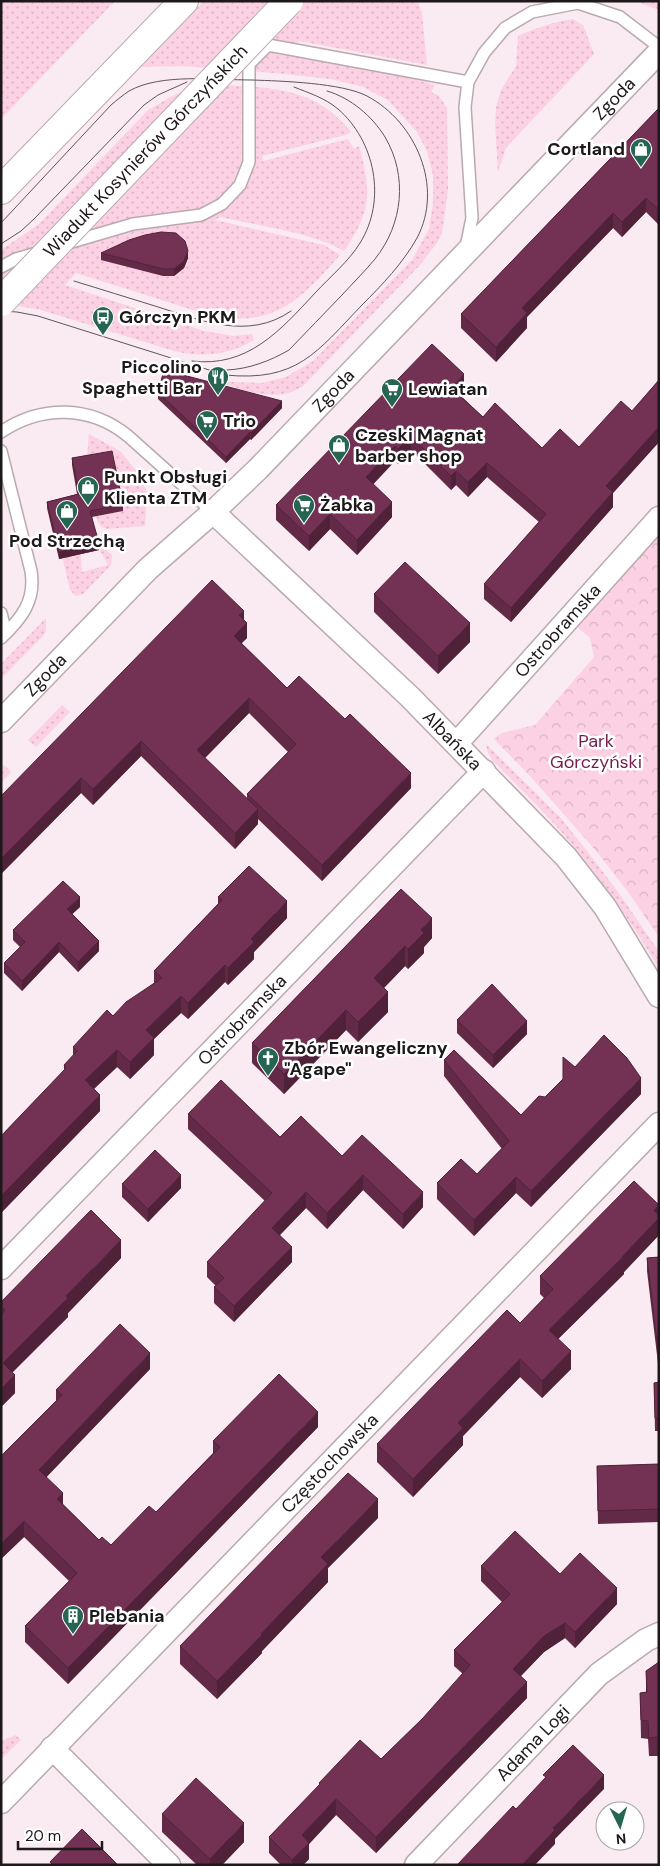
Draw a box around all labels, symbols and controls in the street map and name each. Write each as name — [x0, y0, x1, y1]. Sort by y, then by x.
street label: Wiadukt Kosynierów Górczyńskich — [38, 39, 253, 263]
street label: Zgoda — [588, 72, 641, 125]
place label: Cortland — [547, 137, 625, 161]
shop icon: Cortland — [629, 137, 653, 168]
bus stop icon: Górczyn PKM — [91, 305, 115, 336]
place label: Górczyn PKM — [119, 305, 236, 329]
place label: Piccolino Spaghetti Bar — [82, 355, 202, 400]
street label: Zgoda — [307, 364, 360, 417]
restaurant icon: Piccolino Spaghetti Bar — [206, 365, 230, 396]
supermarket icon: Lewiatan — [380, 377, 404, 408]
place label: Lewiatan — [408, 377, 488, 401]
supermarket icon: Trio — [195, 409, 219, 440]
place label: Trio — [223, 409, 256, 433]
place label: Czeski Magnat barber shop — [355, 423, 484, 468]
shop icon: Czeski Magnat barber shop — [327, 433, 351, 464]
place label: Punkt Obsługi Klienta ZTM — [104, 465, 227, 510]
shop icon: Punkt Obsługi Klienta ZTM — [76, 475, 100, 506]
supermarket icon: Żabka — [292, 493, 316, 524]
place label: Żabka — [320, 493, 373, 517]
shop icon: Pod Strzechą — [55, 499, 79, 530]
place label: Pod Strzechą — [9, 529, 125, 553]
street label: Ostrobramska — [509, 579, 606, 683]
street label: Zgoda — [19, 648, 72, 702]
street label: Albańska — [418, 705, 487, 776]
park label: Park Górczyński — [550, 729, 642, 774]
street label: Ostrobramska — [192, 969, 292, 1071]
place label: Zbór Ewangeliczny "Agape" — [284, 1036, 448, 1081]
church icon: Zbór Ewangeliczny "Agape" — [256, 1046, 280, 1077]
street label: Częstochowska — [276, 1408, 384, 1518]
building icon: Plebania — [61, 1604, 85, 1635]
place label: Plebania — [89, 1604, 165, 1628]
street label: Adama Logi — [491, 1700, 575, 1786]
north arrow — [595, 1801, 645, 1851]
scale bar — [18, 1818, 101, 1850]
text: 20 m — [25, 1826, 61, 1846]
text: N — [615, 1830, 627, 1848]

